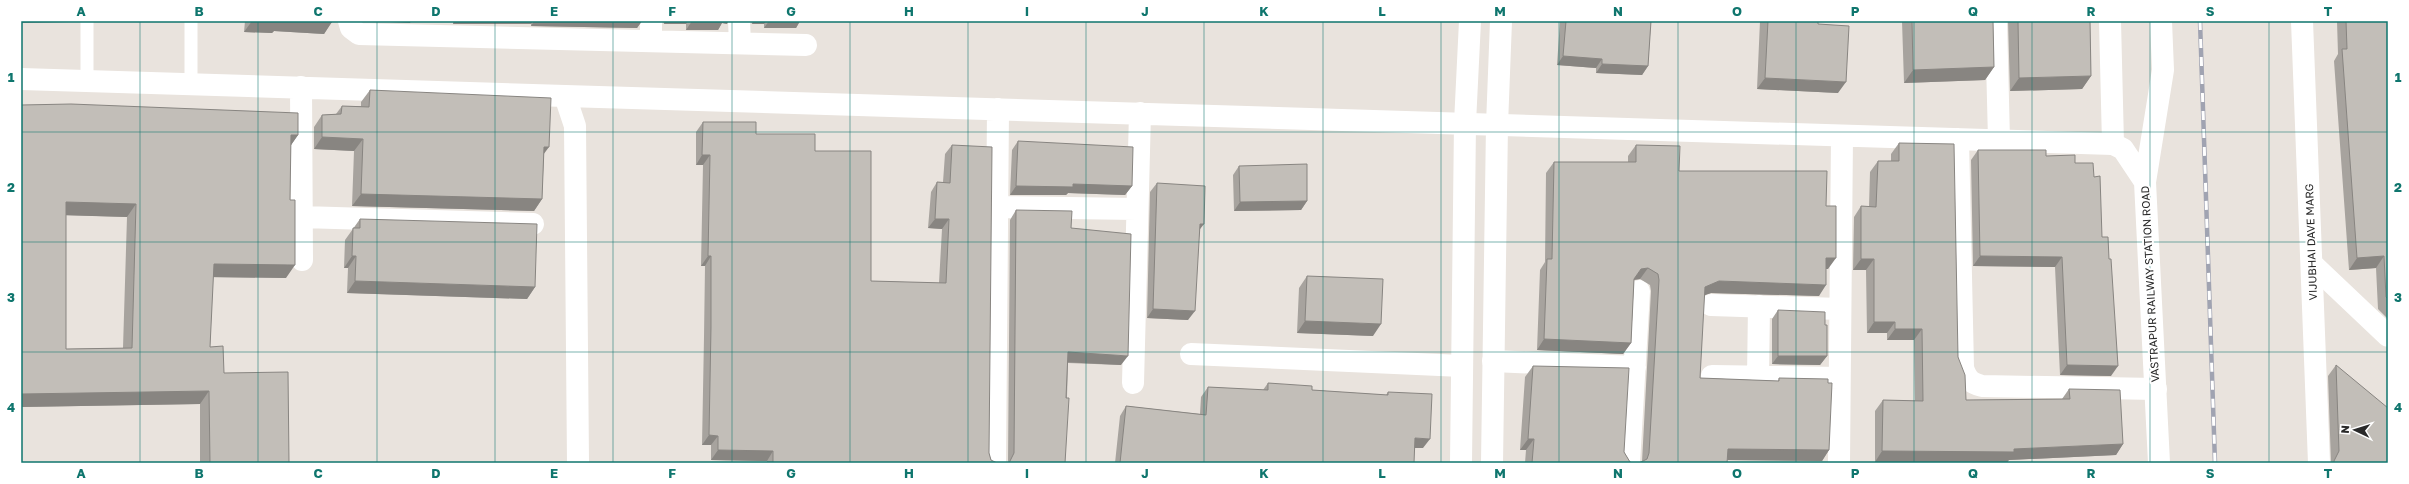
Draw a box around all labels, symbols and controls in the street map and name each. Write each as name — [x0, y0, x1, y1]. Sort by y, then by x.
text: A — [76, 3, 86, 19]
text: B — [194, 3, 204, 19]
text: C — [313, 3, 323, 19]
text: D — [431, 3, 441, 19]
text: E — [550, 3, 558, 19]
text: F — [668, 3, 676, 19]
text: G — [786, 3, 796, 19]
text: H — [904, 3, 914, 19]
text: I — [1025, 3, 1029, 19]
text: J — [1141, 3, 1149, 19]
text: K — [1259, 3, 1269, 19]
text: L — [1378, 3, 1386, 19]
text: M — [1494, 3, 1506, 19]
text: N — [1613, 3, 1623, 19]
text: O — [1732, 3, 1742, 19]
text: P — [1851, 3, 1860, 19]
text: Q — [1968, 3, 1978, 19]
text: R — [2086, 3, 2096, 19]
text: S — [2206, 3, 2215, 19]
text: T — [2324, 3, 2333, 19]
text: 1 — [8, 69, 15, 85]
text: 1 — [2395, 69, 2402, 85]
text: 2 — [7, 179, 15, 195]
text: 2 — [2394, 179, 2402, 195]
street label: VIJUBHAI DAVE MARG — [2302, 183, 2319, 301]
street label: VASTRAPUR RAILWAY STATION ROAD — [2138, 185, 2161, 383]
text: 3 — [7, 289, 15, 305]
text: 3 — [2394, 289, 2402, 305]
text: 4 — [7, 399, 15, 415]
text: 4 — [2394, 399, 2402, 415]
north arrow — [2335, 410, 2375, 450]
text: N — [2338, 425, 2351, 434]
text: A — [76, 465, 86, 481]
text: B — [194, 465, 204, 481]
text: C — [313, 465, 323, 481]
text: D — [431, 465, 441, 481]
text: E — [550, 465, 558, 481]
text: F — [668, 465, 676, 481]
text: G — [786, 465, 796, 481]
text: H — [904, 465, 914, 481]
text: I — [1025, 465, 1029, 481]
text: J — [1141, 465, 1149, 481]
text: K — [1259, 465, 1269, 481]
text: L — [1378, 465, 1386, 481]
text: M — [1494, 465, 1506, 481]
text: N — [1613, 465, 1623, 481]
text: O — [1732, 465, 1742, 481]
text: P — [1851, 465, 1860, 481]
text: Q — [1968, 465, 1978, 481]
text: R — [2086, 465, 2096, 481]
text: S — [2206, 465, 2215, 481]
text: T — [2324, 465, 2333, 481]

